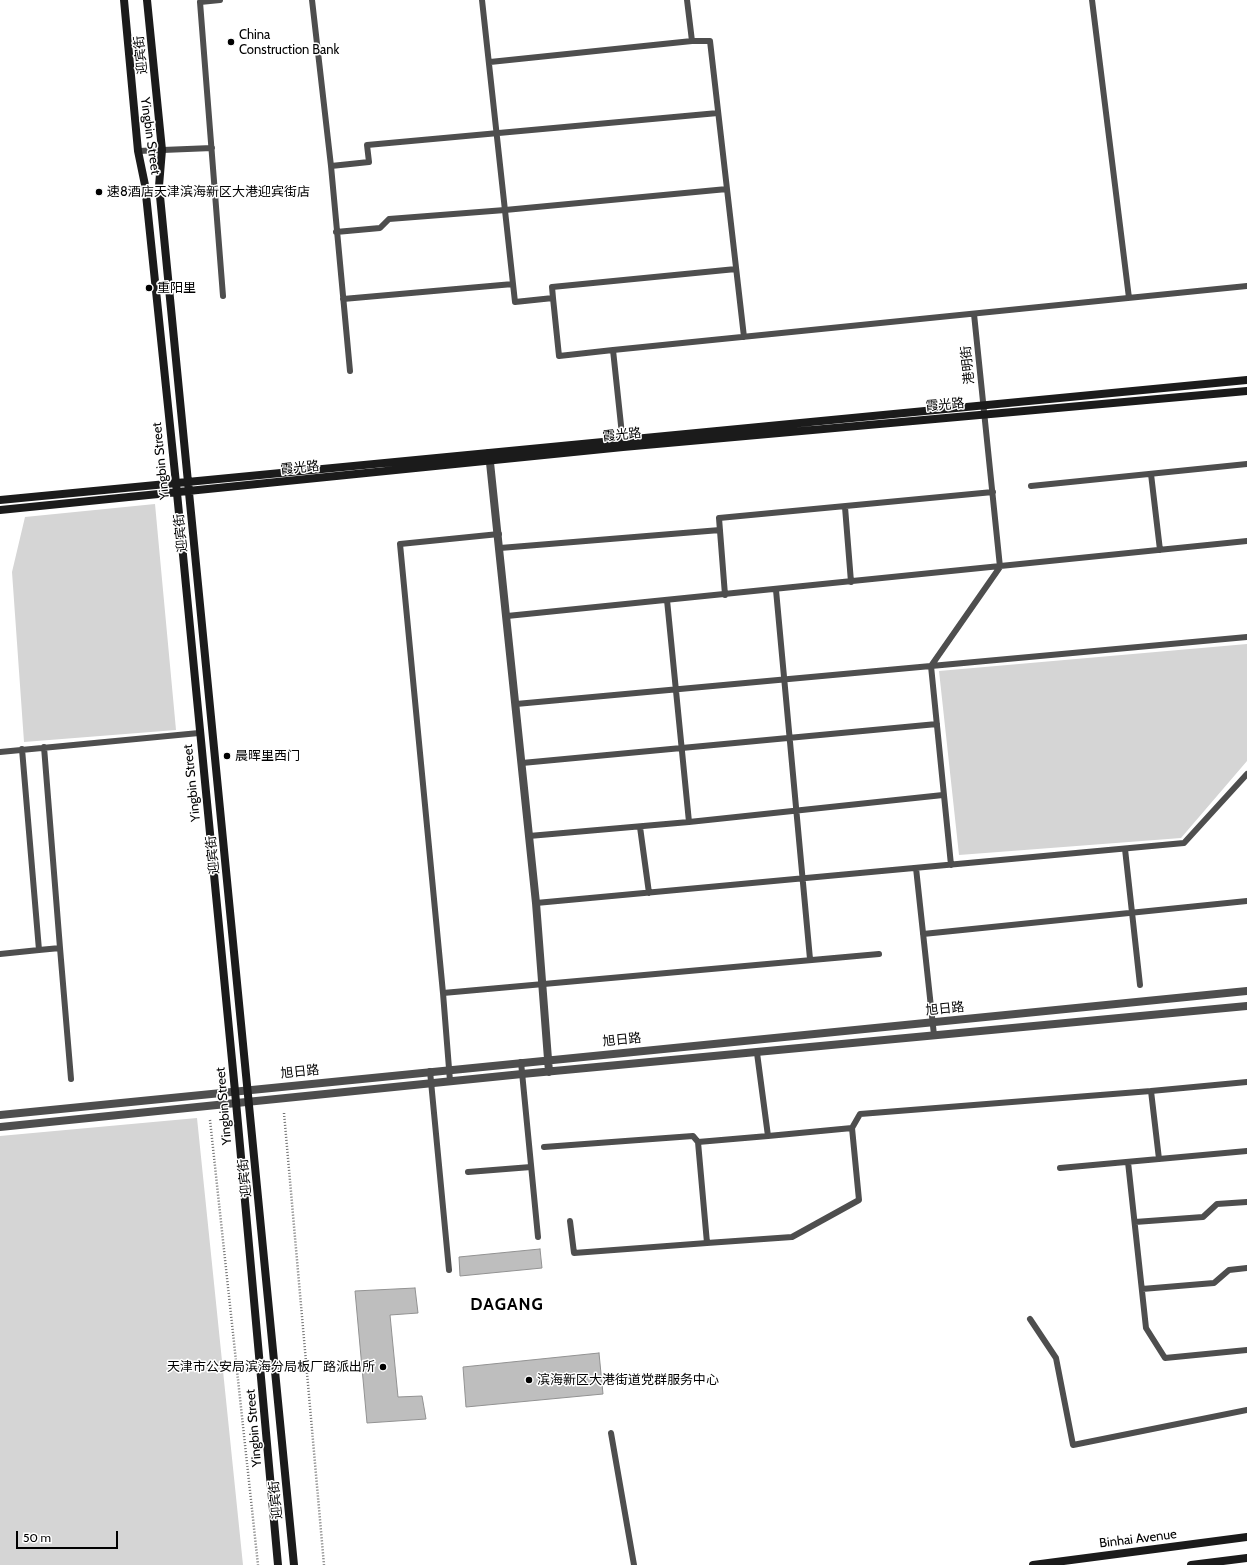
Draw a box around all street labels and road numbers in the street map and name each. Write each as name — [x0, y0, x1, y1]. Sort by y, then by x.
street label: 迎宾街 — [131, 35, 151, 75]
street label: Yingbin Street — [137, 96, 163, 176]
street label: 港明街 — [958, 345, 978, 385]
street label: 霞光路 — [925, 396, 965, 414]
street label: Yingbin Street — [149, 421, 173, 501]
street label: 霞光路 — [602, 425, 642, 445]
street label: 霞光路 — [280, 458, 320, 478]
street label: 迎宾街 — [171, 513, 191, 553]
street label: Yingbin Street — [180, 743, 204, 823]
street label: 迎宾街 — [203, 835, 223, 875]
street label: 旭日路 — [925, 999, 965, 1019]
street label: 旭日路 — [602, 1030, 642, 1050]
street label: 旭日路 — [280, 1062, 320, 1082]
street label: Yingbin Street — [213, 1067, 235, 1145]
street label: 迎宾街 — [235, 1158, 255, 1198]
street label: Yingbin Street — [243, 1389, 265, 1467]
street label: 迎宾街 — [266, 1480, 286, 1520]
street label: Binhai Avenue — [1098, 1527, 1178, 1551]

